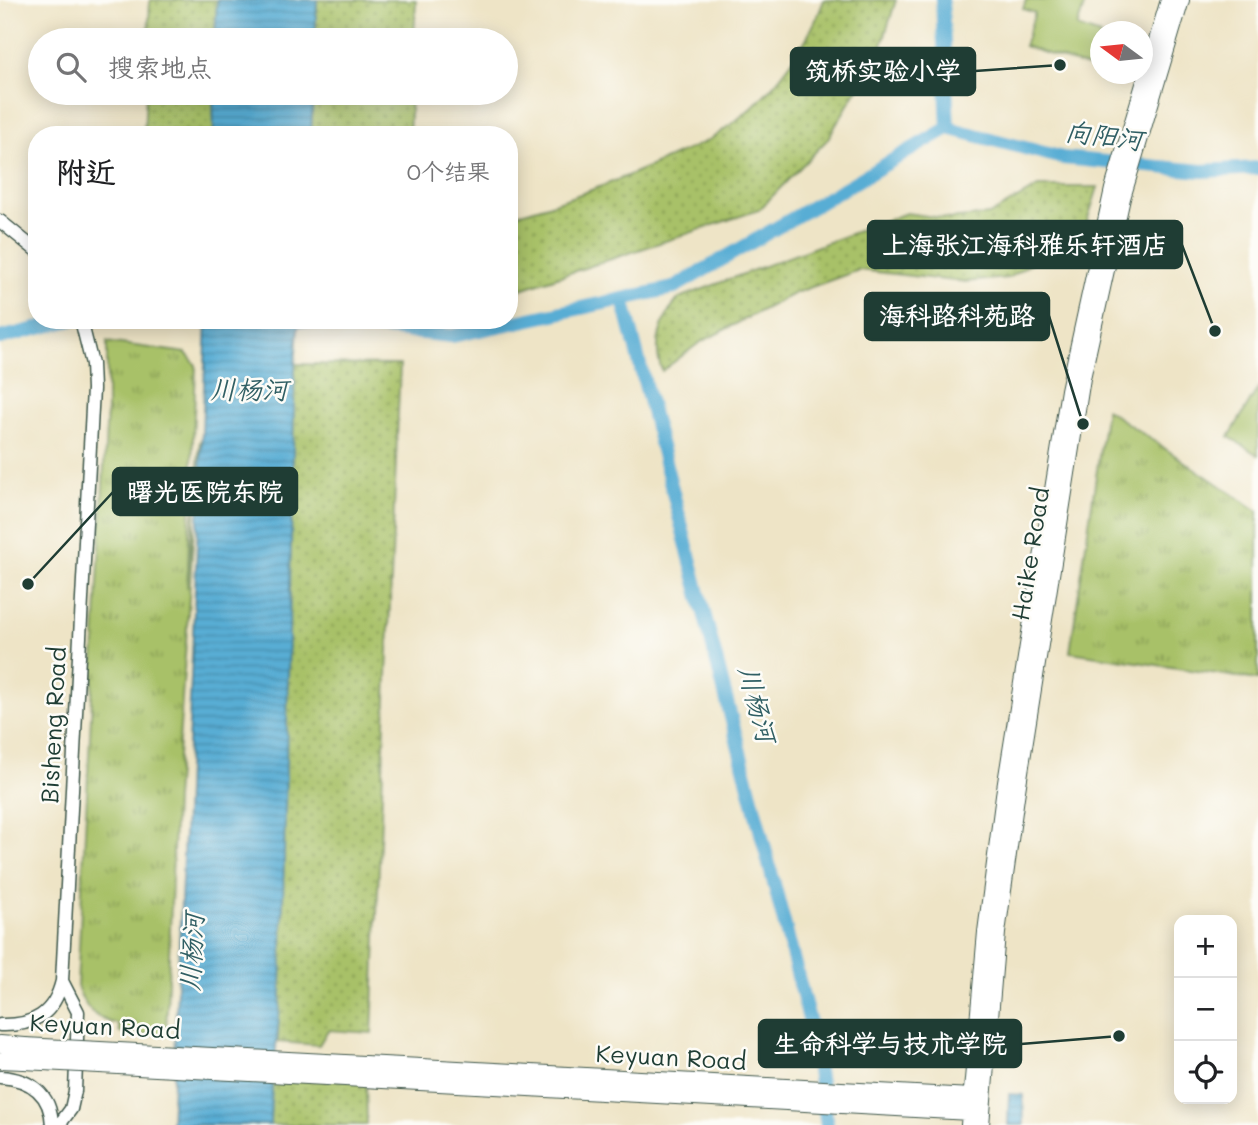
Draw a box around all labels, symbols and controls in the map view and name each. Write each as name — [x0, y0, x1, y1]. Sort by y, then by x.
north arrow — [1090, 21, 1153, 84]
search box — [28, 28, 518, 105]
icon: search — [52, 48, 90, 86]
callout: 筑桥实验小学 — [791, 48, 975, 95]
text: 搜索地点 — [108, 50, 212, 84]
text: 筑桥实验小学 — [805, 53, 961, 87]
water label: 向阳河 — [1063, 113, 1149, 157]
text: 附近 — [56, 151, 116, 191]
text: 0个结果 — [407, 156, 490, 186]
callout: 上海张江海科雅乐轩酒店 — [868, 221, 1182, 268]
text: 上海张江海科雅乐轩酒店 — [882, 227, 1168, 261]
callout: 海科路科苑路 — [865, 293, 1049, 340]
text: 海科路科苑路 — [879, 298, 1035, 332]
water label: 川杨河 — [210, 372, 292, 406]
callout: 曙光医院东院 — [113, 468, 297, 515]
text: 曙光医院东院 — [127, 474, 283, 508]
street label: Haike Road — [1004, 485, 1055, 623]
street label: Bisheng Road — [33, 646, 72, 804]
water label: 川杨河 — [731, 662, 786, 750]
water label: 川杨河 — [172, 908, 210, 992]
map controls — [1174, 915, 1237, 1104]
button: + — [1174, 915, 1237, 978]
button: − — [1174, 978, 1237, 1041]
street label: Keyuan Road — [29, 1006, 181, 1045]
callout: 生命科学与技术学院 — [759, 1020, 1021, 1067]
text: 生命科学与技术学院 — [773, 1026, 1007, 1060]
street label: Keyuan Road — [595, 1037, 747, 1076]
button: locate — [1174, 1041, 1237, 1104]

